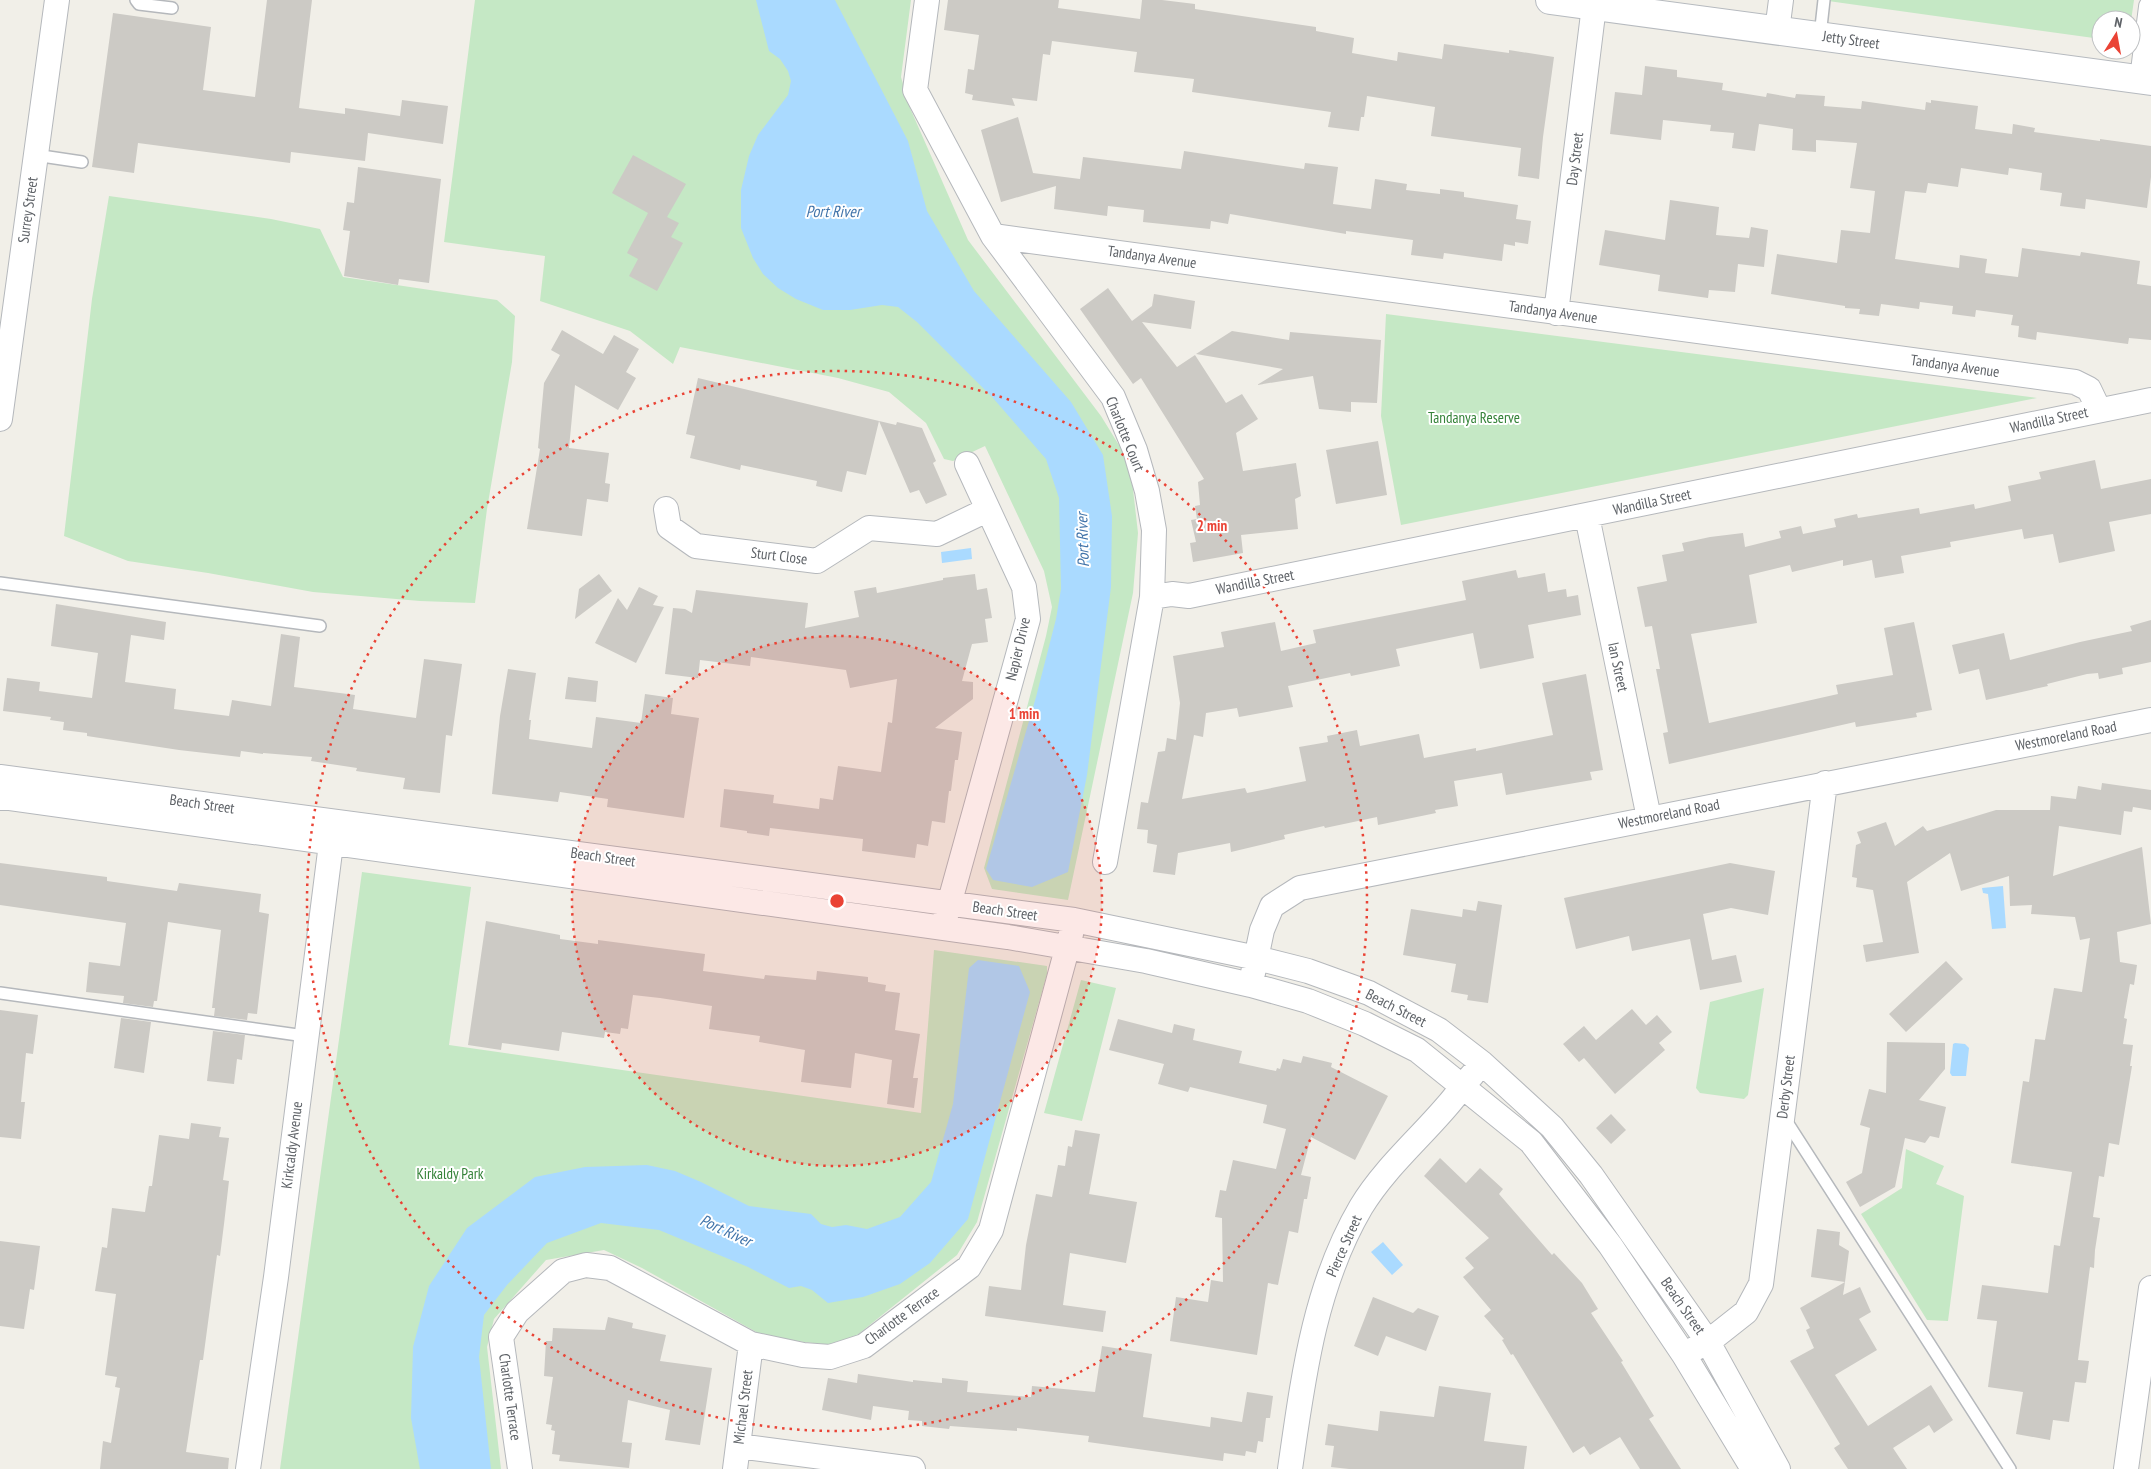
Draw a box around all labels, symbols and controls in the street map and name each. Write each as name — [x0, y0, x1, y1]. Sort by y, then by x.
north arrow — [2091, 10, 2141, 60]
text: N — [2113, 13, 2124, 32]
street label: Jetty Street — [1820, 26, 1881, 53]
street label: Day Street — [1562, 131, 1587, 187]
street label: Surrey Street — [13, 176, 42, 244]
water label: Port River — [806, 201, 863, 221]
street label: Tandanya Avenue — [1106, 241, 1198, 272]
street label: Tandanya Avenue — [1507, 296, 1599, 327]
street label: Tandanya Avenue — [1909, 350, 2001, 381]
street label: Charlotte Court — [1102, 394, 1149, 474]
street label: Wandilla Street — [2008, 402, 2090, 437]
park label: Tandanya Reserve — [1428, 408, 1520, 427]
street label: Wandilla Street — [1611, 484, 1693, 519]
water label: Port River — [1071, 510, 1093, 568]
text: 2 min — [1197, 516, 1227, 535]
street label: Sturt Close — [750, 543, 808, 568]
street label: Wandilla Street — [1214, 565, 1296, 598]
street label: Napier Drive — [1001, 615, 1034, 682]
street label: Ian Street — [1604, 640, 1633, 693]
text: 1 min — [1009, 704, 1039, 723]
street label: Westmoreland Road — [2014, 716, 2118, 755]
street label: Beach Street — [168, 790, 236, 817]
street label: Westmoreland Road — [1617, 794, 1721, 833]
street label: Beach Street — [569, 843, 637, 870]
centre of rings — [828, 892, 846, 910]
street label: Beach Street — [971, 897, 1039, 924]
street label: Beach Street — [1363, 984, 1430, 1031]
street label: Derby Street — [1772, 1054, 1799, 1120]
street label: Kirkcaldy Avenue — [277, 1100, 306, 1190]
park label: Kirkaldy Park — [416, 1164, 484, 1183]
water label: Port River — [697, 1209, 757, 1252]
street label: Pierce Street — [1321, 1212, 1366, 1280]
street label: Beach Street — [1657, 1273, 1710, 1338]
street label: Charlotte Terrace — [861, 1282, 943, 1349]
street label: Charlotte Terrace — [495, 1352, 526, 1442]
street label: Michael Street — [729, 1369, 756, 1445]

